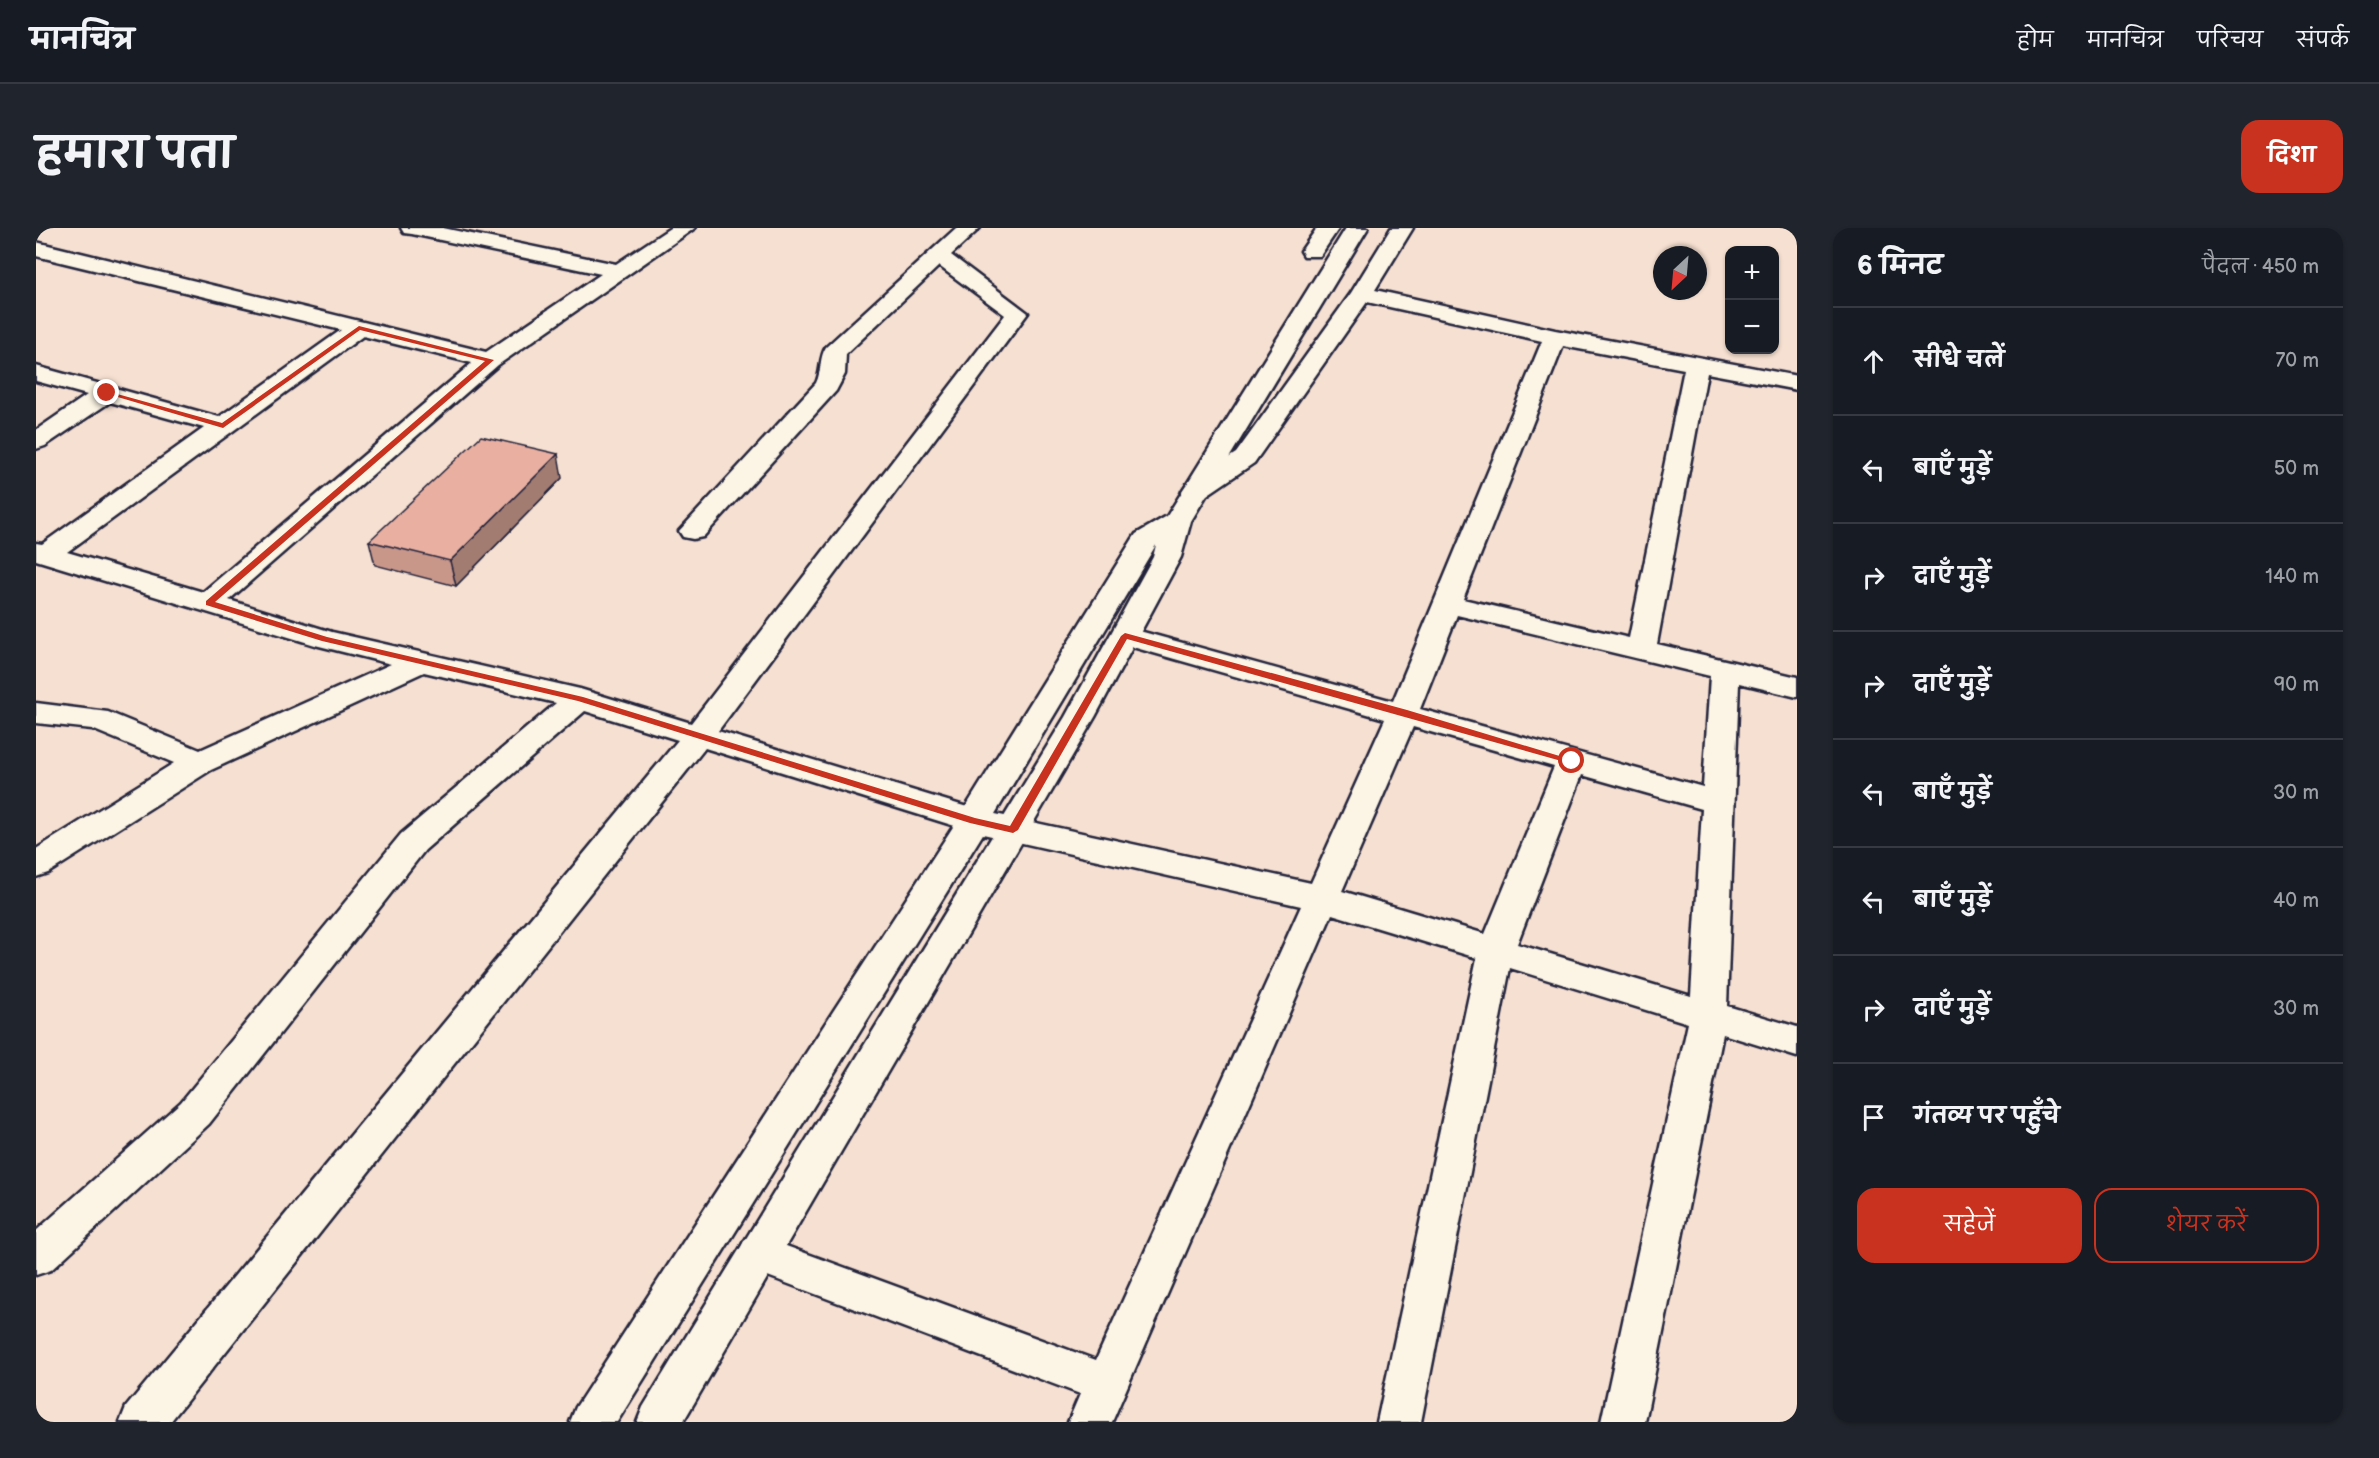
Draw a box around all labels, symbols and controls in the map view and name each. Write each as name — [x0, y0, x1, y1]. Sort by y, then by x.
text: मानचित्र — [30, 24, 134, 57]
text: होम — [2017, 28, 2054, 53]
text: मानचित्र — [2087, 28, 2164, 53]
text: परिचय — [2197, 28, 2263, 53]
text: संपर्क — [2296, 28, 2349, 53]
button: दिशा — [2241, 120, 2343, 193]
text: हमारा पता — [36, 129, 234, 180]
north arrow — [1653, 246, 1707, 300]
map controls — [1725, 246, 1779, 354]
button: + — [1725, 246, 1779, 300]
text: 6 मिनट — [1857, 251, 1943, 282]
text: पैदल · 450 m — [2202, 255, 2319, 279]
button: − — [1725, 300, 1779, 354]
icon: ahead — [1857, 345, 1890, 378]
text: सीधे चलें — [1914, 347, 2004, 374]
text: 70 m — [2275, 349, 2319, 373]
route end — [93, 379, 119, 405]
icon: left — [1857, 453, 1890, 486]
text: बाएँ मुड़ें — [1914, 455, 1992, 482]
text: 50 m — [2274, 457, 2319, 481]
icon: right — [1857, 561, 1890, 594]
text: दाएँ मुड़ें — [1914, 563, 1991, 590]
text: 140 m — [2265, 565, 2319, 589]
icon: right — [1857, 669, 1890, 702]
text: दाएँ मुड़ें — [1914, 671, 1991, 698]
text: 90 m — [2274, 673, 2319, 697]
route start — [1558, 747, 1584, 773]
icon: left — [1857, 777, 1890, 810]
text: बाएँ मुड़ें — [1914, 779, 1992, 806]
text: 30 m — [2273, 781, 2319, 805]
icon: left — [1857, 885, 1890, 918]
text: बाएँ मुड़ें — [1914, 887, 1992, 914]
text: 40 m — [2273, 889, 2319, 913]
icon: right — [1857, 993, 1890, 1026]
text: दाएँ मुड़ें — [1914, 995, 1991, 1022]
text: 30 m — [2273, 997, 2319, 1021]
icon: arrive — [1857, 1101, 1890, 1134]
text: गंतव्य पर पहुँचे — [1914, 1103, 2060, 1130]
button: सहेजें — [1857, 1188, 2082, 1263]
button: शेयर करें — [2094, 1188, 2319, 1263]

